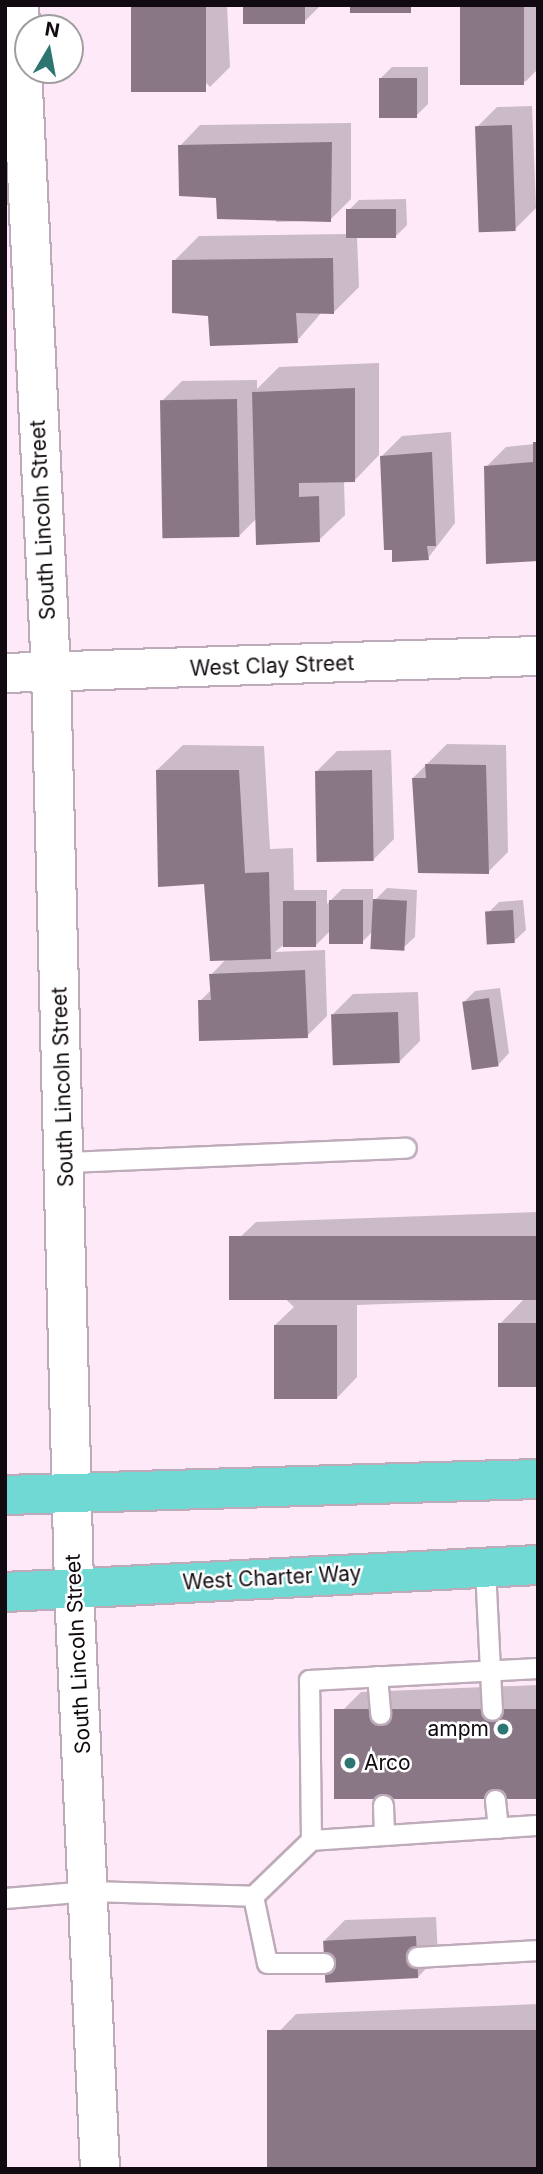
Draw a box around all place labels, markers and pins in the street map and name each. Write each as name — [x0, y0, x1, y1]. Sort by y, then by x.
place label: ampm — [428, 1716, 489, 1742]
marker: ampm — [495, 1721, 511, 1737]
place label: Arco — [364, 1750, 411, 1776]
marker: Arco — [342, 1755, 358, 1771]

